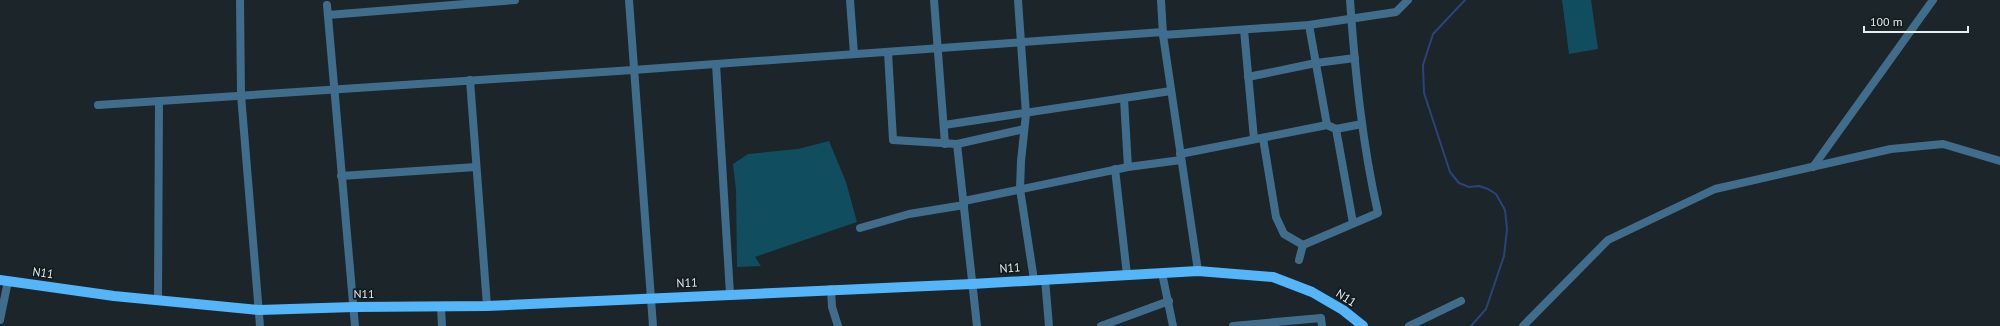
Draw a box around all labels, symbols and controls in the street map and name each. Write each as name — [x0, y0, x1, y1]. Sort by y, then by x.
scale bar — [1864, 8, 1968, 34]
text: 100 m — [1870, 14, 1903, 29]
street label: N11 — [999, 259, 1021, 276]
street label: N11 — [32, 264, 55, 281]
street label: N11 — [676, 275, 698, 290]
street label: N11 — [353, 286, 375, 301]
street label: N11 — [1333, 286, 1359, 310]

